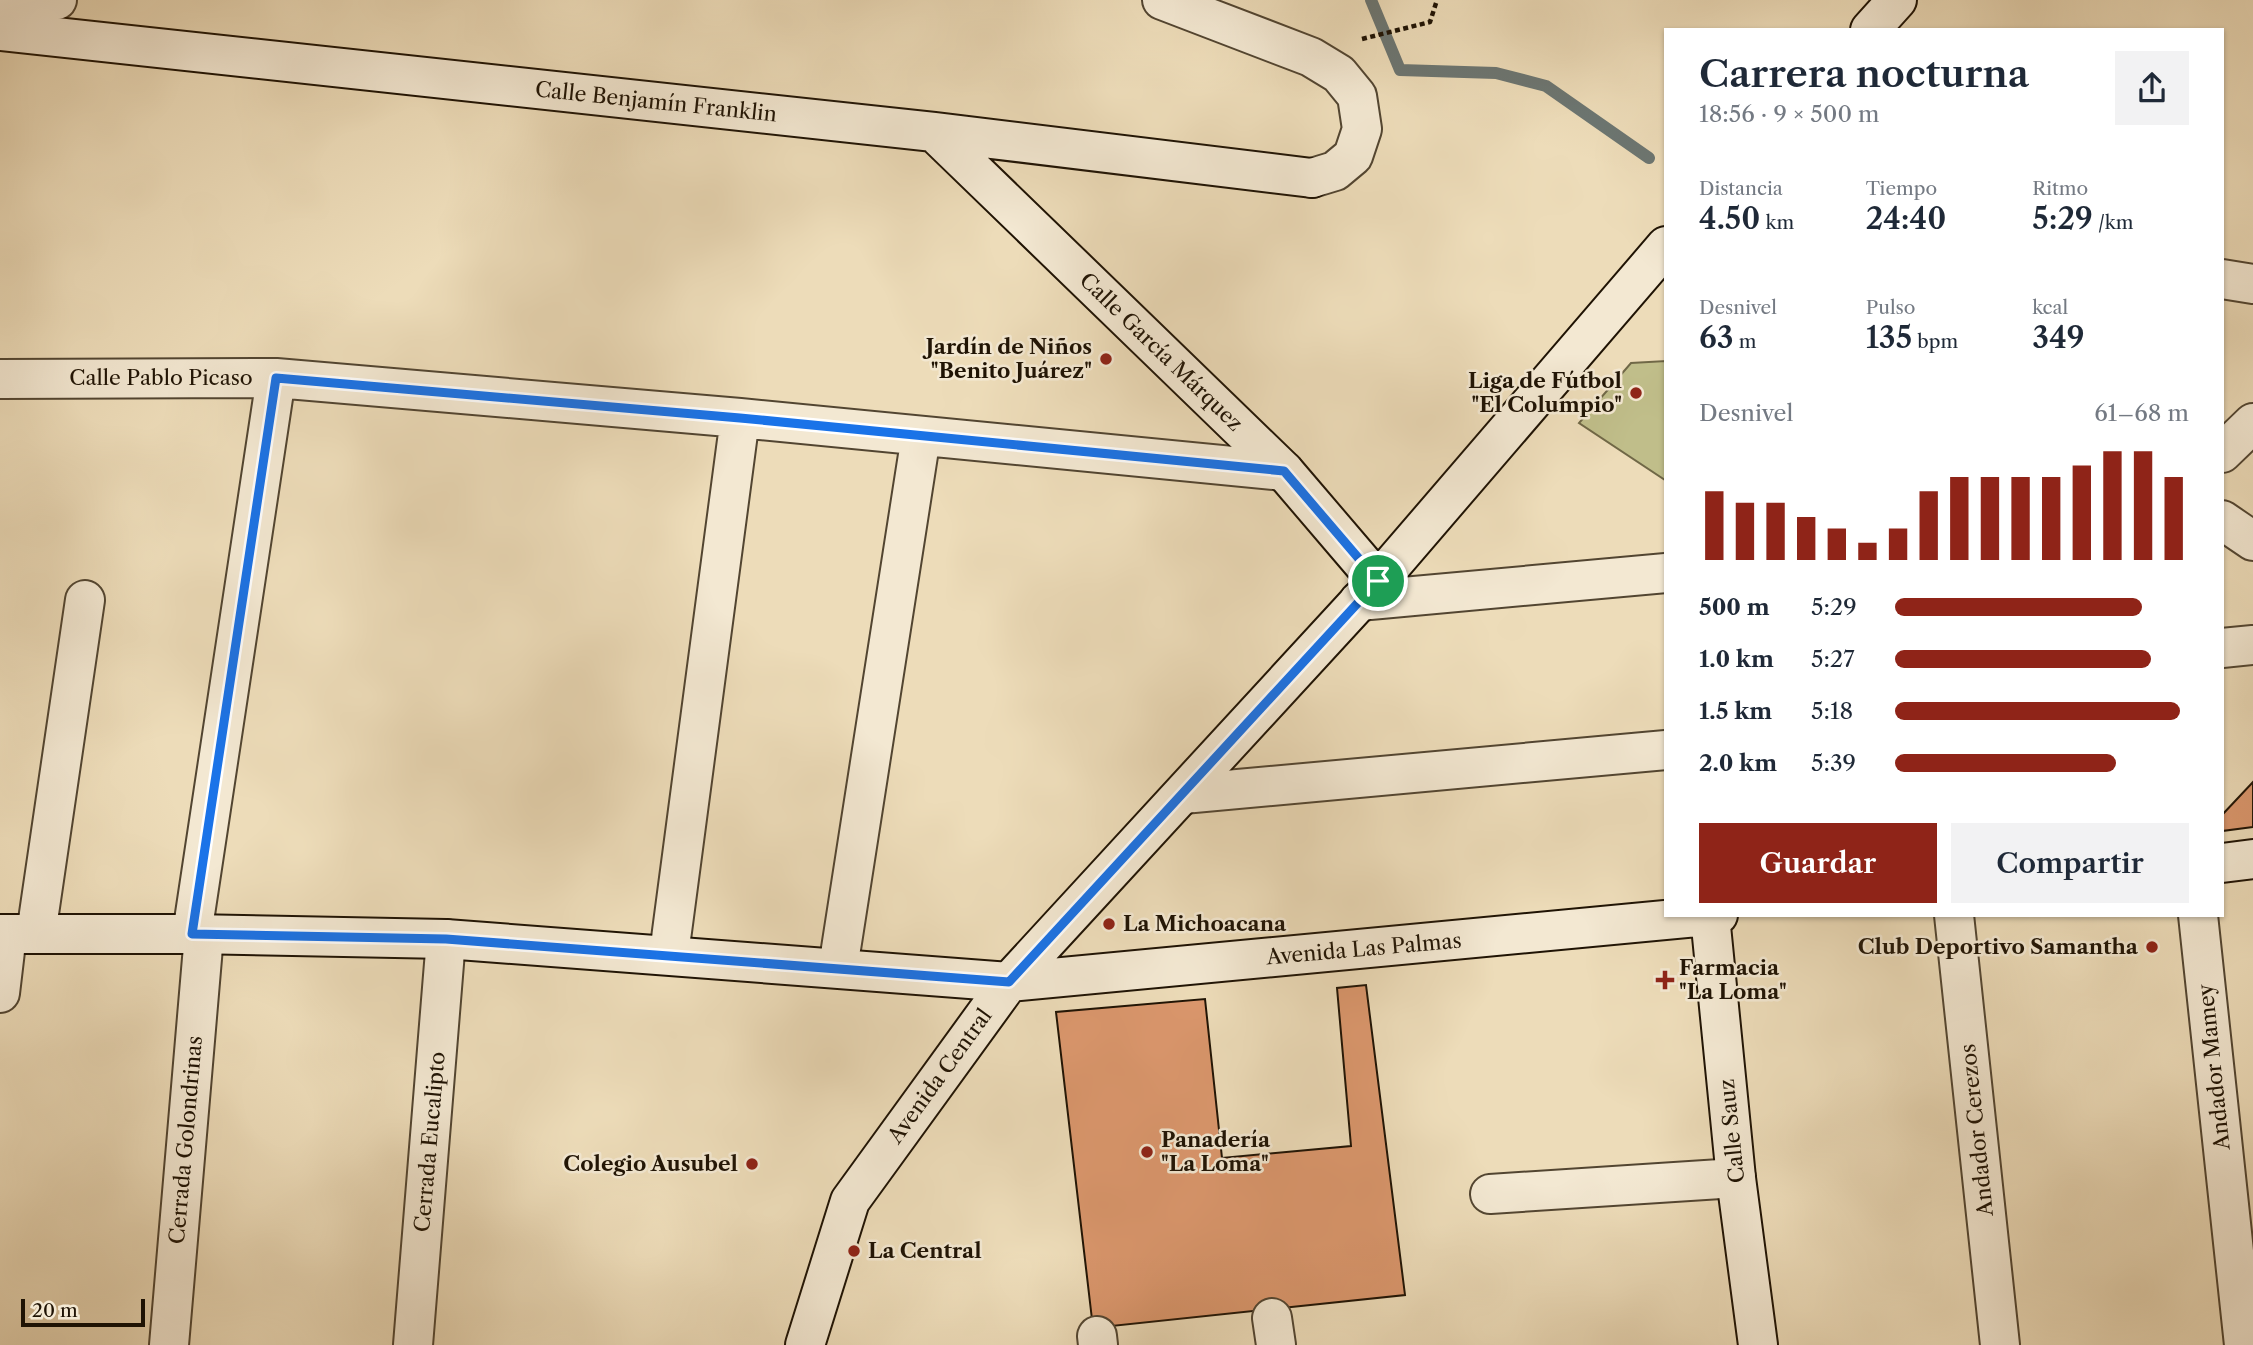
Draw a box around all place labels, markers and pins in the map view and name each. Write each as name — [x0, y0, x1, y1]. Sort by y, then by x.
place label: Jardín de Niños "Benito Juárez" — [922, 334, 1092, 383]
marker: Jardín de Niños "Benito Juárez" — [1098, 351, 1114, 367]
place label: Liga de Fútbol "El Columpio" — [1468, 368, 1622, 417]
marker: Liga de Fútbol "El Columpio" — [1628, 385, 1644, 401]
pin — [1348, 551, 1408, 611]
place label: La Michoacana — [1123, 911, 1287, 936]
marker: La Michoacana — [1101, 916, 1117, 932]
place label: Club Deportivo Samantha — [1858, 934, 2139, 959]
marker: Club Deportivo Samantha — [2144, 939, 2160, 955]
place label: Farmacia "La Loma" — [1679, 955, 1787, 1004]
marker: Farmacia "La Loma" — [1657, 972, 1673, 988]
place label: Panadería "La Loma" — [1161, 1127, 1271, 1176]
marker: Panadería "La Loma" — [1139, 1144, 1155, 1160]
place label: Colegio Ausubel — [563, 1151, 738, 1176]
marker: Colegio Ausubel — [744, 1156, 760, 1172]
place label: La Central — [868, 1238, 982, 1263]
marker: La Central — [846, 1243, 862, 1259]

